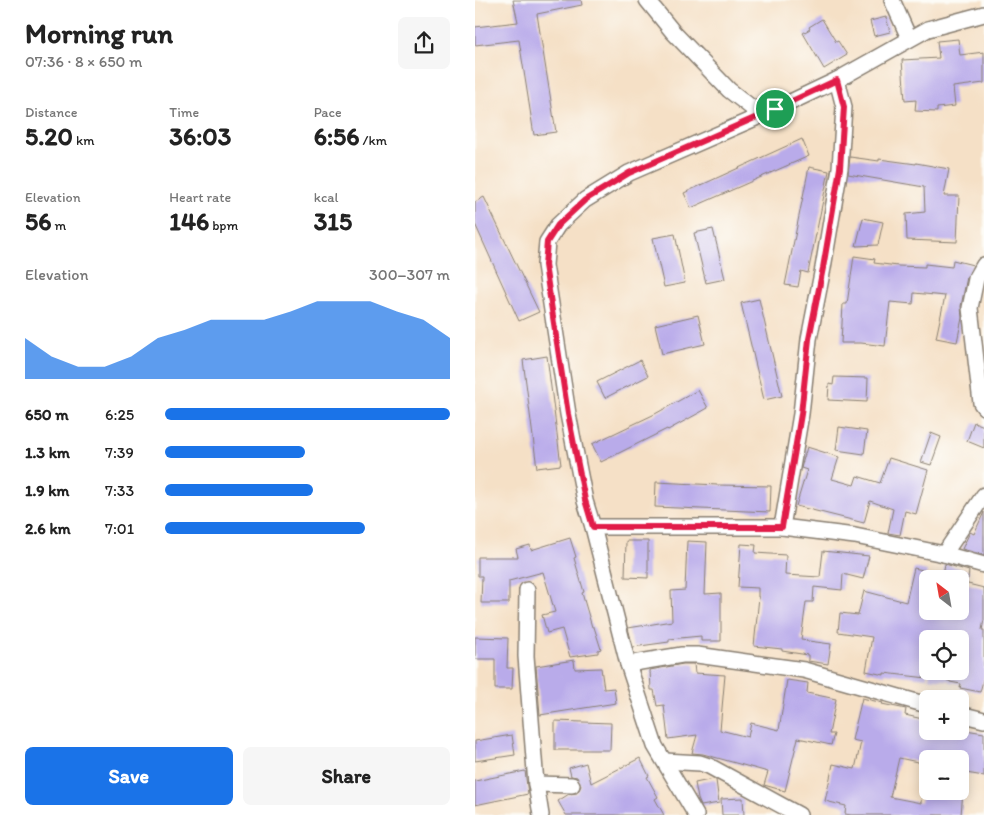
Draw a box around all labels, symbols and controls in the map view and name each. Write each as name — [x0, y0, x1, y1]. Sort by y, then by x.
text: Morning run — [25, 16, 173, 50]
button: share — [398, 17, 450, 69]
text: 07:36 · 8 × 650 m — [25, 52, 143, 71]
pin — [754, 88, 796, 130]
icon: arrive — [761, 95, 789, 123]
text: Distance — [25, 104, 77, 121]
text: Time — [169, 104, 199, 121]
text: Pace — [314, 104, 342, 121]
text: 5.20 — [25, 121, 73, 151]
text: 36:03 — [169, 121, 231, 151]
text: 6:56 — [314, 121, 359, 151]
text: km — [73, 132, 95, 149]
text: /km — [359, 132, 387, 149]
text: Elevation — [25, 189, 81, 206]
text: Heart rate — [169, 189, 231, 206]
text: kcal — [314, 189, 339, 206]
text: 56 — [25, 206, 51, 236]
text: 146 — [169, 206, 209, 236]
text: 315 — [314, 206, 352, 236]
text: m — [51, 217, 66, 234]
text: bpm — [209, 217, 238, 234]
text: Elevation — [25, 265, 89, 284]
text: 300–307 m — [369, 265, 450, 284]
text: 650 m — [25, 405, 69, 424]
text: 6:25 — [105, 405, 134, 424]
text: 1.3 km — [25, 443, 70, 462]
text: 7:39 — [105, 443, 134, 462]
text: 1.9 km — [25, 481, 69, 500]
text: 7:33 — [105, 481, 134, 500]
text: 2.6 km — [25, 519, 71, 538]
text: 7:01 — [105, 519, 134, 538]
north arrow — [919, 570, 969, 620]
map controls — [919, 570, 969, 800]
button: locate — [919, 630, 969, 680]
button: + — [919, 690, 969, 740]
button: Save — [25, 747, 233, 805]
button: Share — [243, 747, 450, 805]
button: − — [919, 750, 969, 800]

